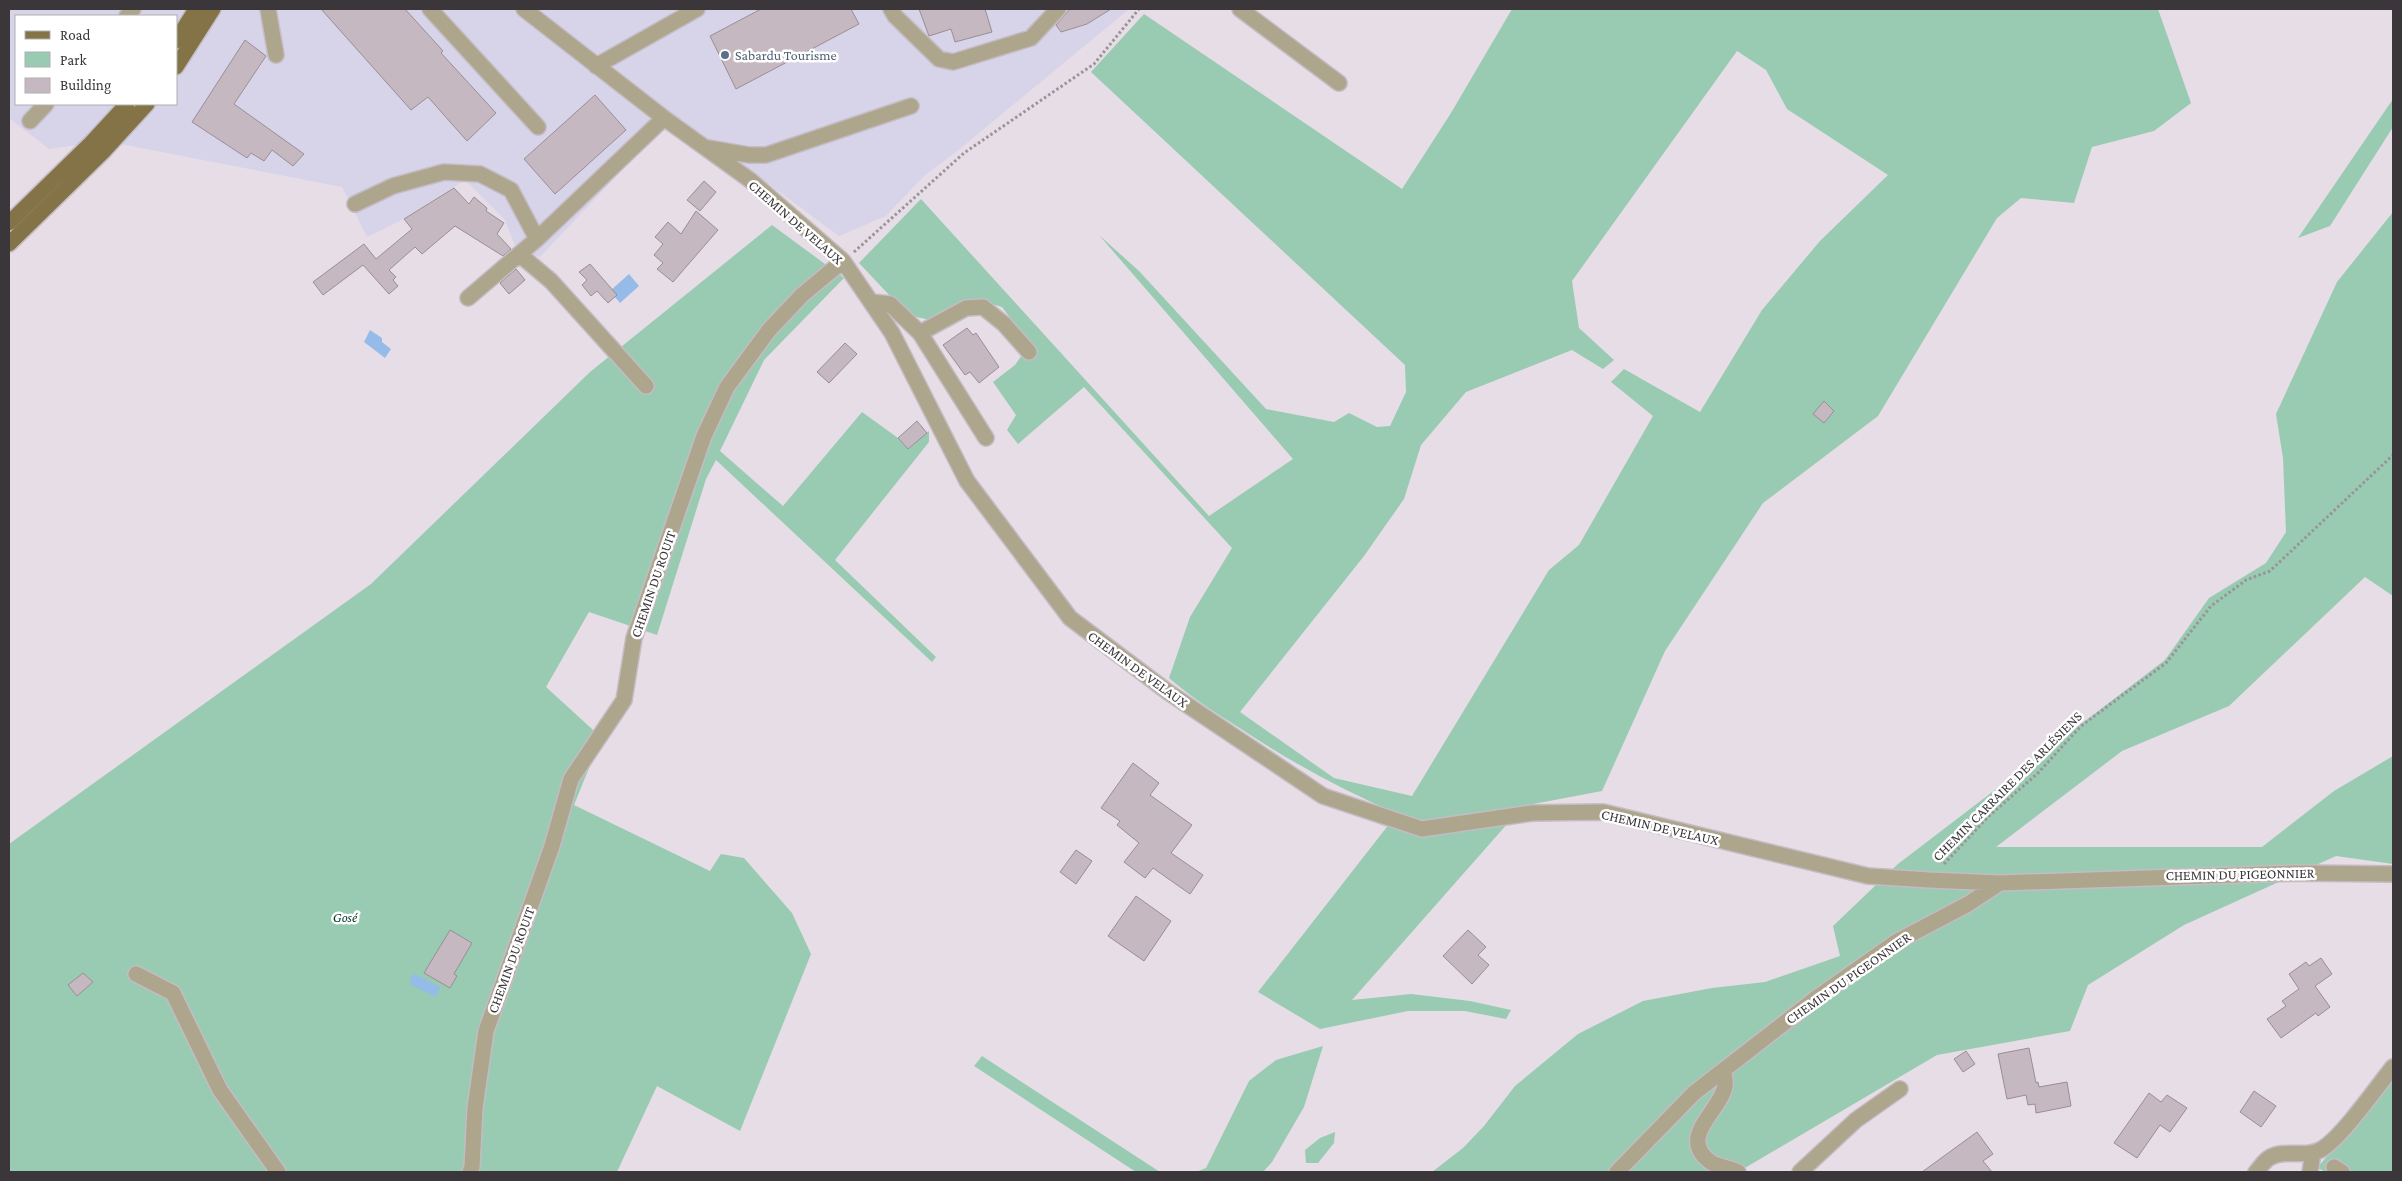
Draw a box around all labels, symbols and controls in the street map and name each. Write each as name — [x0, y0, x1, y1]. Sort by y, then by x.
legend — [15, 15, 178, 105]
text: Road — [60, 27, 91, 43]
place label: Sabardu Tourisme — [735, 47, 837, 63]
marker: Sabardu Tourisme — [719, 49, 731, 61]
text: Park — [60, 52, 87, 68]
text: Building — [60, 77, 111, 94]
street label: CHEMIN DE VELAUX — [746, 177, 846, 267]
street label: CHEMIN DU ROUIT — [627, 528, 679, 639]
street label: CHEMIN DE VELAUX — [1085, 627, 1191, 711]
street label: CHEMIN CARRAIRE DES ARLÉSIENS — [1929, 708, 2085, 864]
street label: CHEMIN DE VELAUX — [1600, 806, 1720, 848]
street label: CHEMIN DU PIGEONNIER — [2165, 865, 2315, 883]
street label: CHEMIN DU ROUIT — [484, 904, 538, 1015]
park label: Gosé — [333, 909, 358, 925]
street label: CHEMIN DU PIGEONNIER — [1782, 929, 1914, 1027]

